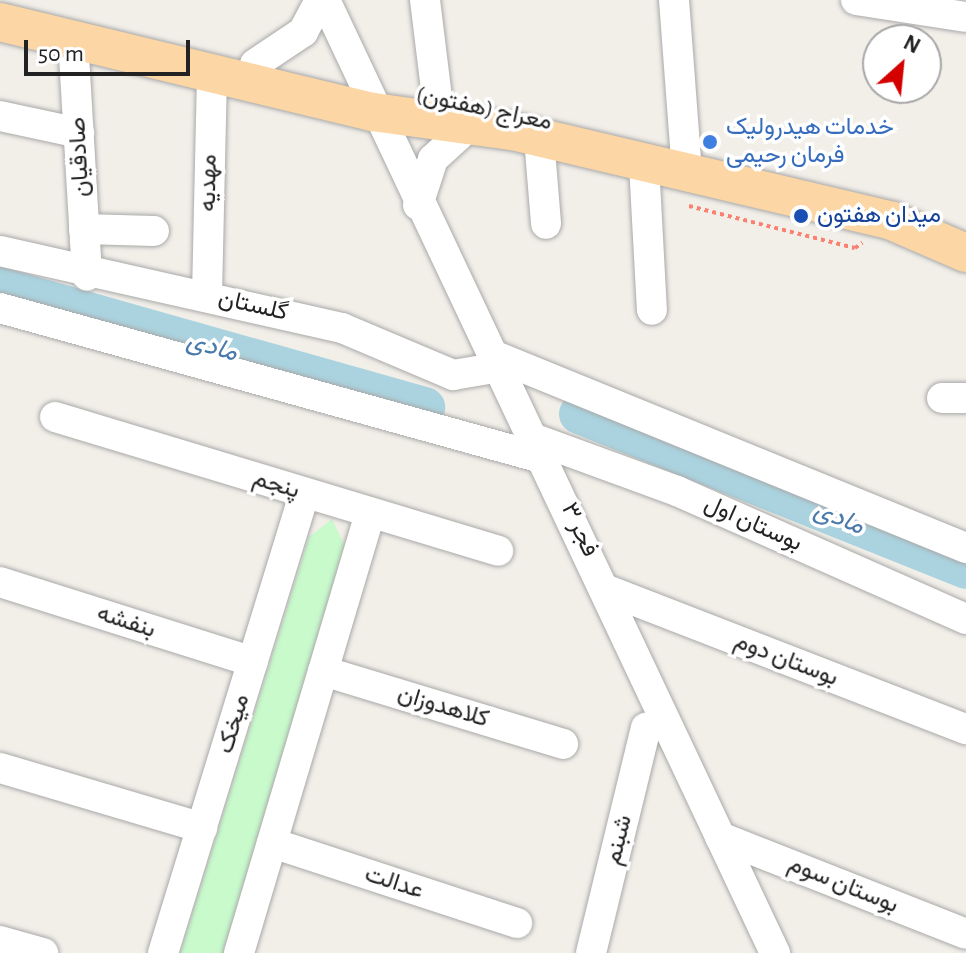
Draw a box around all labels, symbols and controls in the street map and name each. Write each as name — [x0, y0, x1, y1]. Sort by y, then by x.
scale bar — [28, 24, 194, 74]
north arrow — [862, 24, 942, 104]
text: N — [900, 31, 924, 58]
text: 50 m — [38, 42, 84, 66]
street label: معراج (هفتون) — [413, 81, 555, 137]
place label: خدمات هیدرولیک فرمان رحیمی — [726, 114, 894, 170]
street label: صادقیان — [64, 116, 96, 198]
marker: خدمات هیدرولیک فرمان رحیمی — [701, 133, 719, 151]
street label: مهدیه — [194, 154, 224, 212]
place label: میدان هفتون — [817, 202, 941, 230]
marker: میدان هفتون — [792, 207, 810, 225]
street label: گلستان — [216, 284, 290, 328]
water label: مادی — [183, 325, 241, 369]
street label: پنجم — [249, 464, 303, 506]
street label: بوستان اول — [700, 490, 806, 558]
water label: مادی — [809, 494, 869, 542]
street label: فجر ۳ — [554, 498, 604, 562]
street label: بنفشه — [93, 599, 159, 645]
street label: بوستان دوم — [730, 627, 842, 693]
street label: کلاهدوزان — [394, 680, 492, 734]
street label: میخک — [211, 691, 257, 757]
street label: شبنم — [599, 812, 639, 868]
street label: بوستان سوم — [784, 850, 902, 920]
street label: عدالت — [361, 860, 427, 906]

